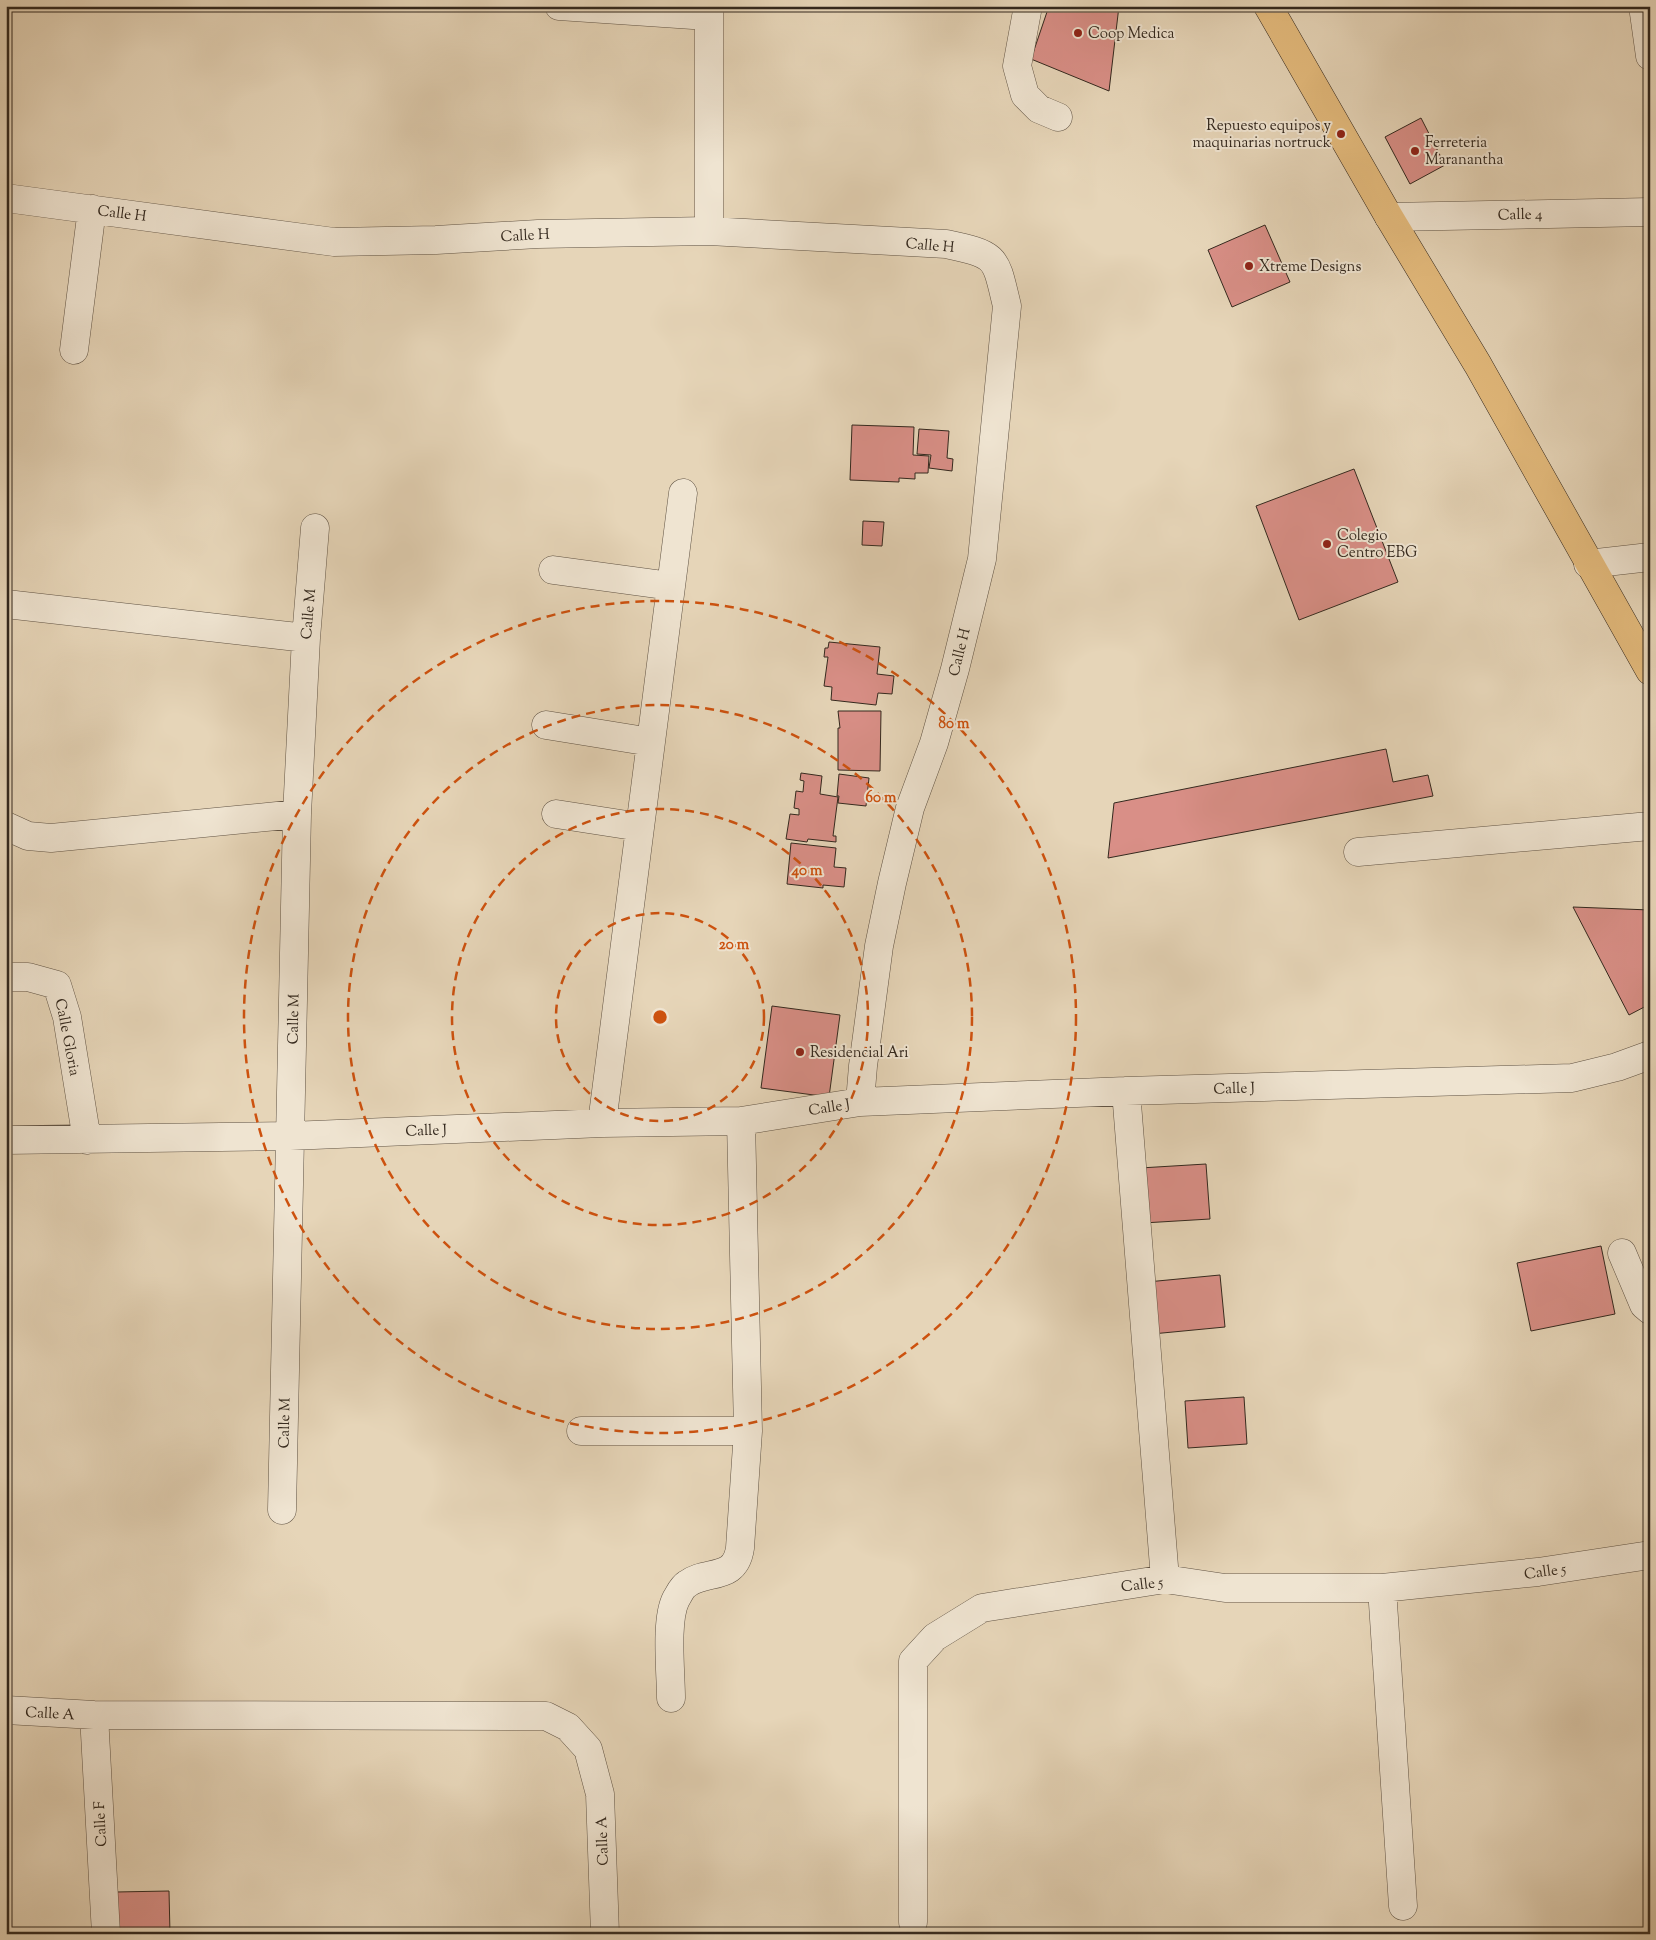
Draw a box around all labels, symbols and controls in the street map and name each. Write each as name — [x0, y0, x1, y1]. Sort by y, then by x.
place label: Coop Medica — [1088, 24, 1174, 45]
marker: Coop Medica — [1072, 27, 1084, 39]
place label: Repuesto equipos y maquinarias nortruck — [1192, 116, 1332, 154]
marker: Repuesto equipos y maquinarias nortruck — [1335, 128, 1347, 140]
place label: Ferreteria Maranantha — [1425, 133, 1503, 171]
marker: Ferreteria Maranantha — [1409, 145, 1421, 157]
street label: Calle H — [96, 201, 148, 228]
street label: Calle 4 — [1497, 205, 1543, 226]
street label: Calle H — [500, 225, 550, 248]
street label: Calle H — [905, 234, 955, 259]
place label: Xtreme Designs — [1259, 257, 1361, 278]
marker: Xtreme Designs — [1243, 260, 1255, 272]
place label: Colegio Centro EBG — [1337, 526, 1417, 564]
marker: Colegio Centro EBG — [1321, 538, 1333, 550]
street label: Calle M — [297, 588, 322, 640]
street label: Calle H — [944, 626, 977, 679]
text: 80 m — [938, 714, 970, 735]
text: 60 m — [866, 788, 897, 809]
text: 40 m — [791, 861, 823, 882]
text: 20 m — [719, 935, 750, 956]
street label: Calle M — [284, 993, 305, 1045]
street label: Calle Gloria — [49, 997, 84, 1078]
centre of rings — [651, 1008, 669, 1026]
place label: Residencial Ari — [810, 1043, 909, 1064]
marker: Residencial Ari — [794, 1046, 806, 1058]
street label: Calle J — [1213, 1078, 1256, 1101]
street label: Calle J — [807, 1095, 852, 1122]
street label: Calle J — [405, 1120, 448, 1143]
street label: Calle M — [275, 1397, 296, 1449]
street label: Calle 5 — [1523, 1559, 1568, 1586]
street label: Calle 5 — [1120, 1572, 1164, 1598]
street label: Calle A — [25, 1703, 75, 1726]
street label: Calle F — [90, 1800, 113, 1847]
street label: Calle A — [592, 1816, 615, 1866]

